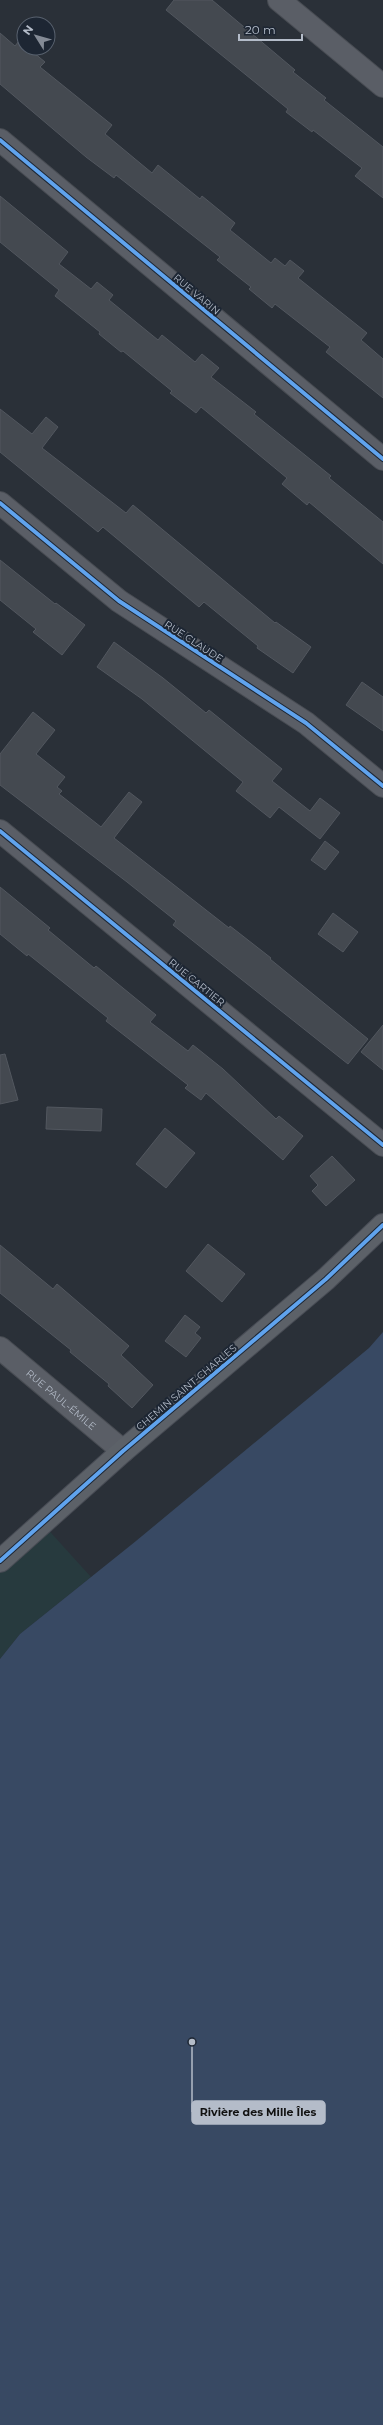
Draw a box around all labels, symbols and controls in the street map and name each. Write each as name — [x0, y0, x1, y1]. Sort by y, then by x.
north arrow — [16, 16, 56, 56]
scale bar — [239, 16, 302, 42]
text: N — [20, 22, 36, 38]
text: 20 m — [245, 22, 276, 37]
street label: RUE VARIN — [171, 271, 223, 318]
street label: RUE CLAUDE — [162, 618, 226, 665]
street label: RUE CARTIER — [166, 956, 227, 1009]
street label: CHEMIN SAINT-CHARLES — [133, 1341, 239, 1433]
street label: RUE PAUL-ÉMILE — [23, 1367, 99, 1433]
callout: Rivière des Mille Îles — [192, 2101, 325, 2124]
text: Rivière des Mille Îles — [200, 2105, 316, 2119]

